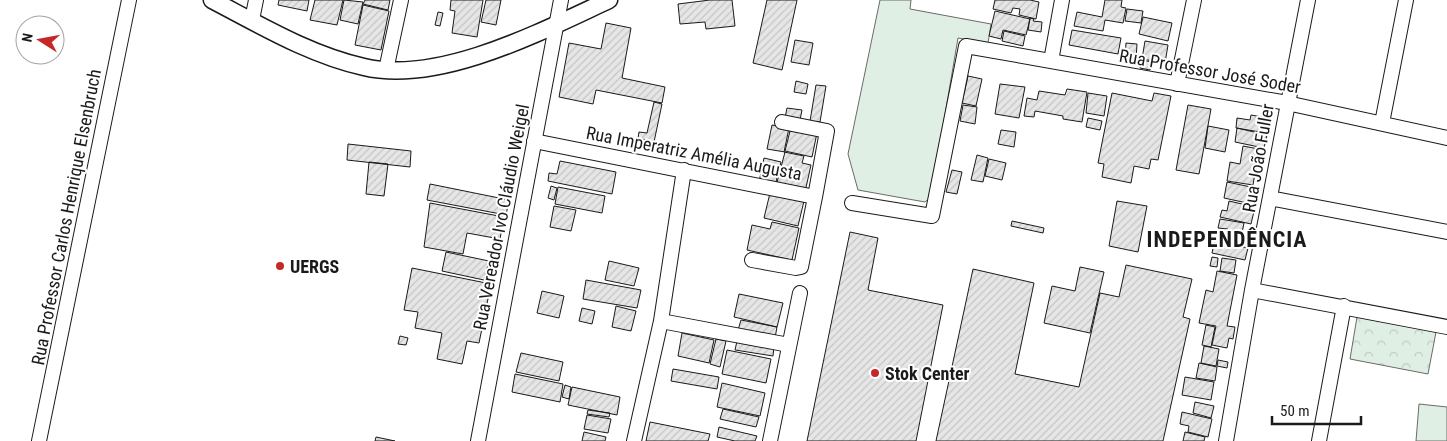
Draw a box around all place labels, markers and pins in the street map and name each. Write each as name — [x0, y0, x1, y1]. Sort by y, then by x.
place label: UERGS — [290, 256, 340, 277]
marker: UERGS — [274, 260, 286, 272]
place label: Stok Center — [885, 363, 970, 384]
marker: Stok Center — [869, 367, 881, 379]

